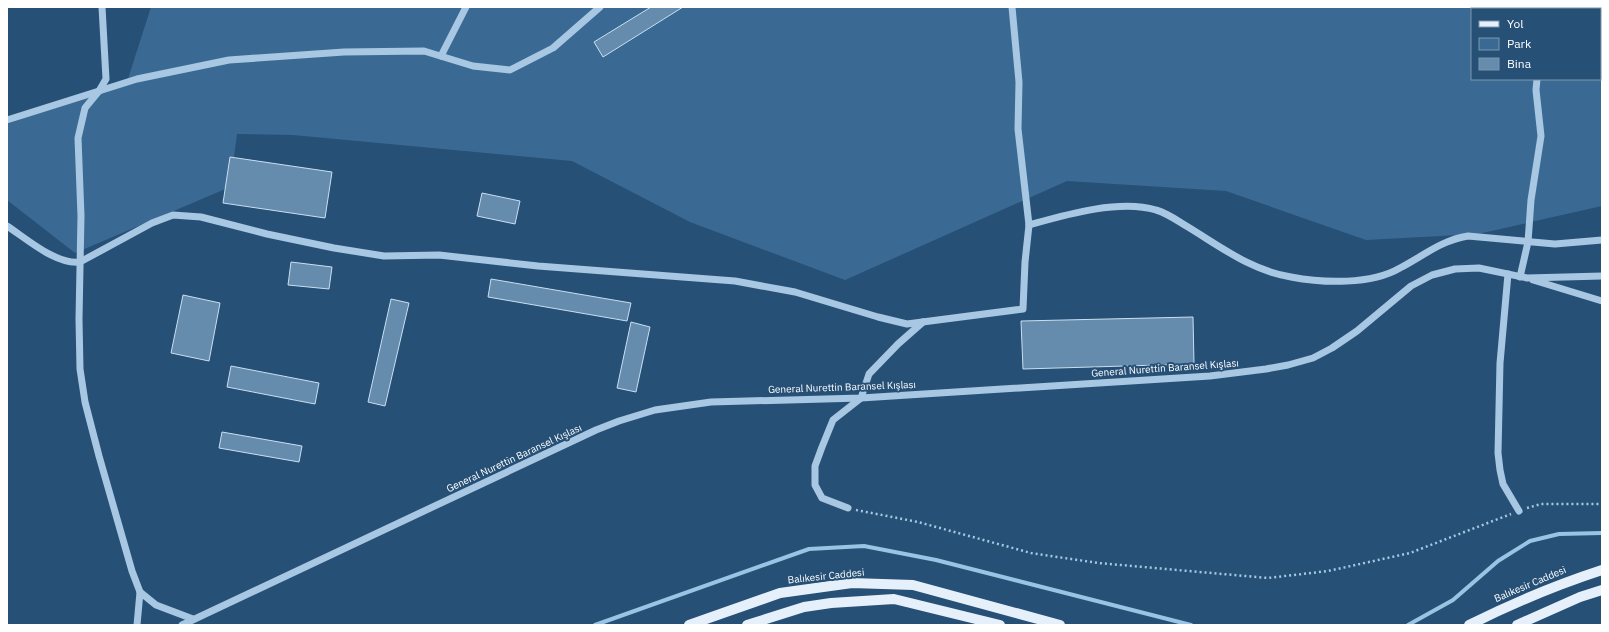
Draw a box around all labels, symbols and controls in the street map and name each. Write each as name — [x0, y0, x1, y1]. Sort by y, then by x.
legend — [1471, 8, 1601, 80]
text: Yol — [1507, 16, 1524, 31]
text: Park — [1507, 36, 1532, 51]
text: Bina — [1507, 56, 1532, 71]
street label: General Nurettin Baransel Kışlası — [1091, 356, 1239, 380]
street label: General Nurettin Baransel Kışlası — [768, 378, 916, 396]
street label: General Nurettin Baransel Kışlası — [444, 421, 584, 495]
street label: Balıkesir Caddesi — [1492, 563, 1568, 605]
street label: Balıkesir Caddesi — [787, 566, 865, 586]

